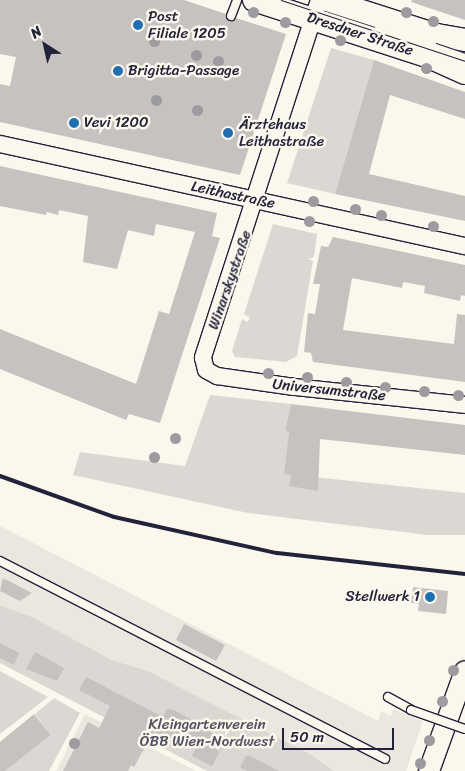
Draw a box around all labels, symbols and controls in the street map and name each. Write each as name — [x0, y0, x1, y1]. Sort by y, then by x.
place label: Post Filiale 1205 — [148, 7, 226, 42]
street label: Dresdner Straße — [304, 8, 416, 60]
text: N — [25, 19, 47, 45]
marker: Post Filiale 1205 — [132, 19, 144, 31]
north arrow — [20, 20, 70, 70]
place label: Brigitta-Passage — [128, 62, 239, 80]
marker: Brigitta-Passage — [112, 65, 124, 77]
place label: Vevi 1200 — [84, 114, 148, 132]
place label: Ärztehaus Leithastraße — [239, 115, 324, 150]
marker: Vevi 1200 — [68, 117, 80, 129]
marker: Ärztehaus Leithastraße — [221, 126, 235, 140]
street label: Leithastraße — [189, 177, 277, 213]
street label: Winarskystraße — [205, 228, 255, 332]
street label: Universumstraße — [271, 375, 387, 405]
place label: Stellwerk 1 — [345, 588, 420, 606]
marker: Stellwerk 1 — [424, 591, 436, 603]
park label: Kleingartenverein ÖBB Wien-Nordwest — [140, 715, 274, 750]
scale bar — [285, 718, 398, 750]
text: 50 m — [290, 724, 324, 750]

